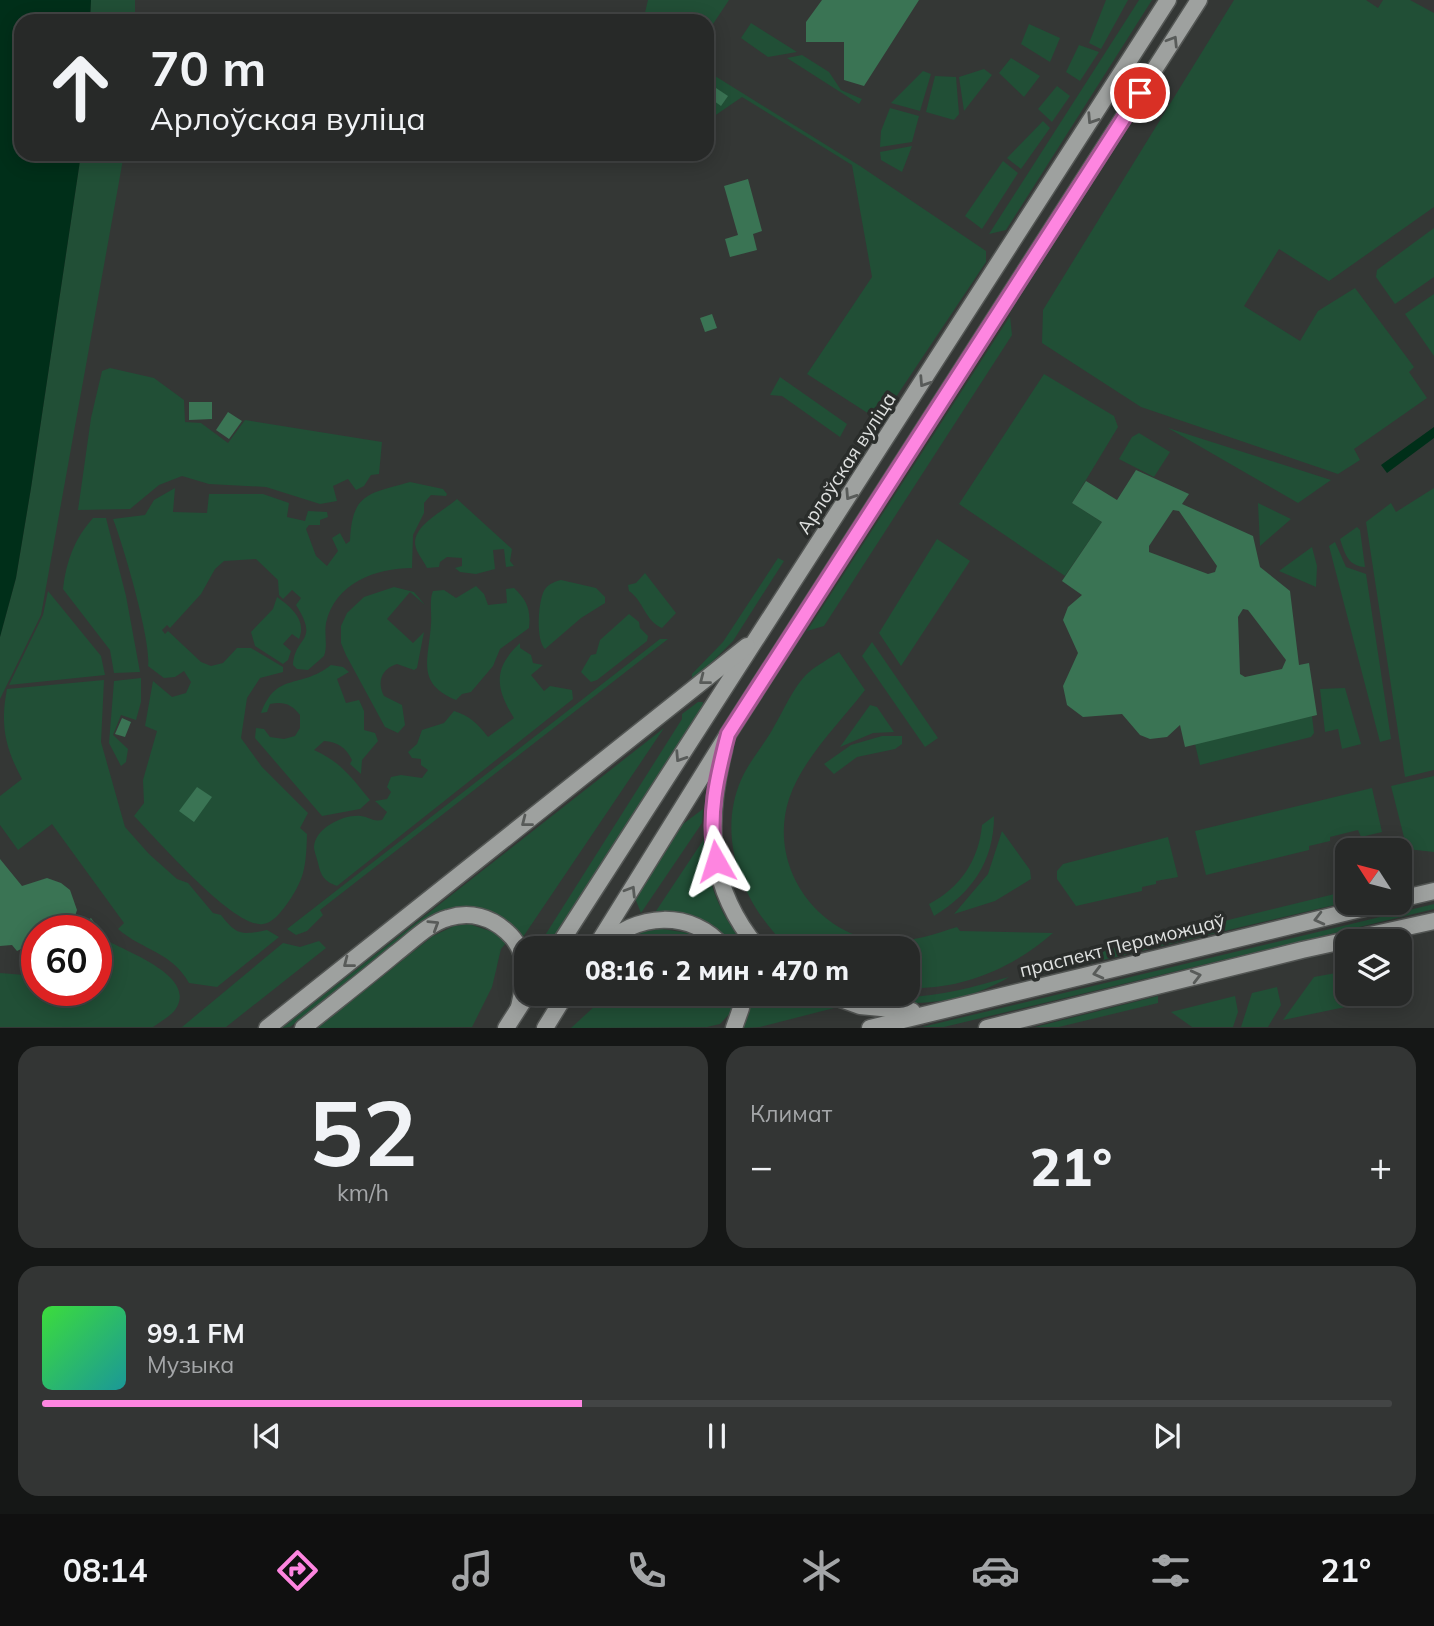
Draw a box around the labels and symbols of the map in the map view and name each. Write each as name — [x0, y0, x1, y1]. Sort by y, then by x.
one-way arrow — [1164, 35, 1177, 48]
pin — [1110, 63, 1170, 123]
one-way arrow — [1087, 112, 1100, 125]
one-way arrow — [920, 374, 932, 387]
street label: Арлоўская вуліца — [791, 388, 901, 538]
one-way arrow — [845, 488, 858, 501]
one-way arrow — [699, 672, 711, 685]
one-way arrow — [676, 749, 689, 762]
one-way arrow — [521, 814, 534, 826]
position arrow — [679, 824, 753, 898]
north arrow — [1335, 838, 1412, 915]
one-way arrow — [622, 885, 635, 898]
street label: праспект Пераможцаў — [1017, 908, 1227, 982]
one-way arrow — [1313, 911, 1325, 925]
speed limit sign: 60 — [21, 915, 112, 1006]
one-way arrow — [427, 921, 440, 934]
one-way arrow — [343, 955, 355, 968]
one-way arrow — [1092, 965, 1104, 979]
one-way arrow — [1190, 969, 1202, 984]

